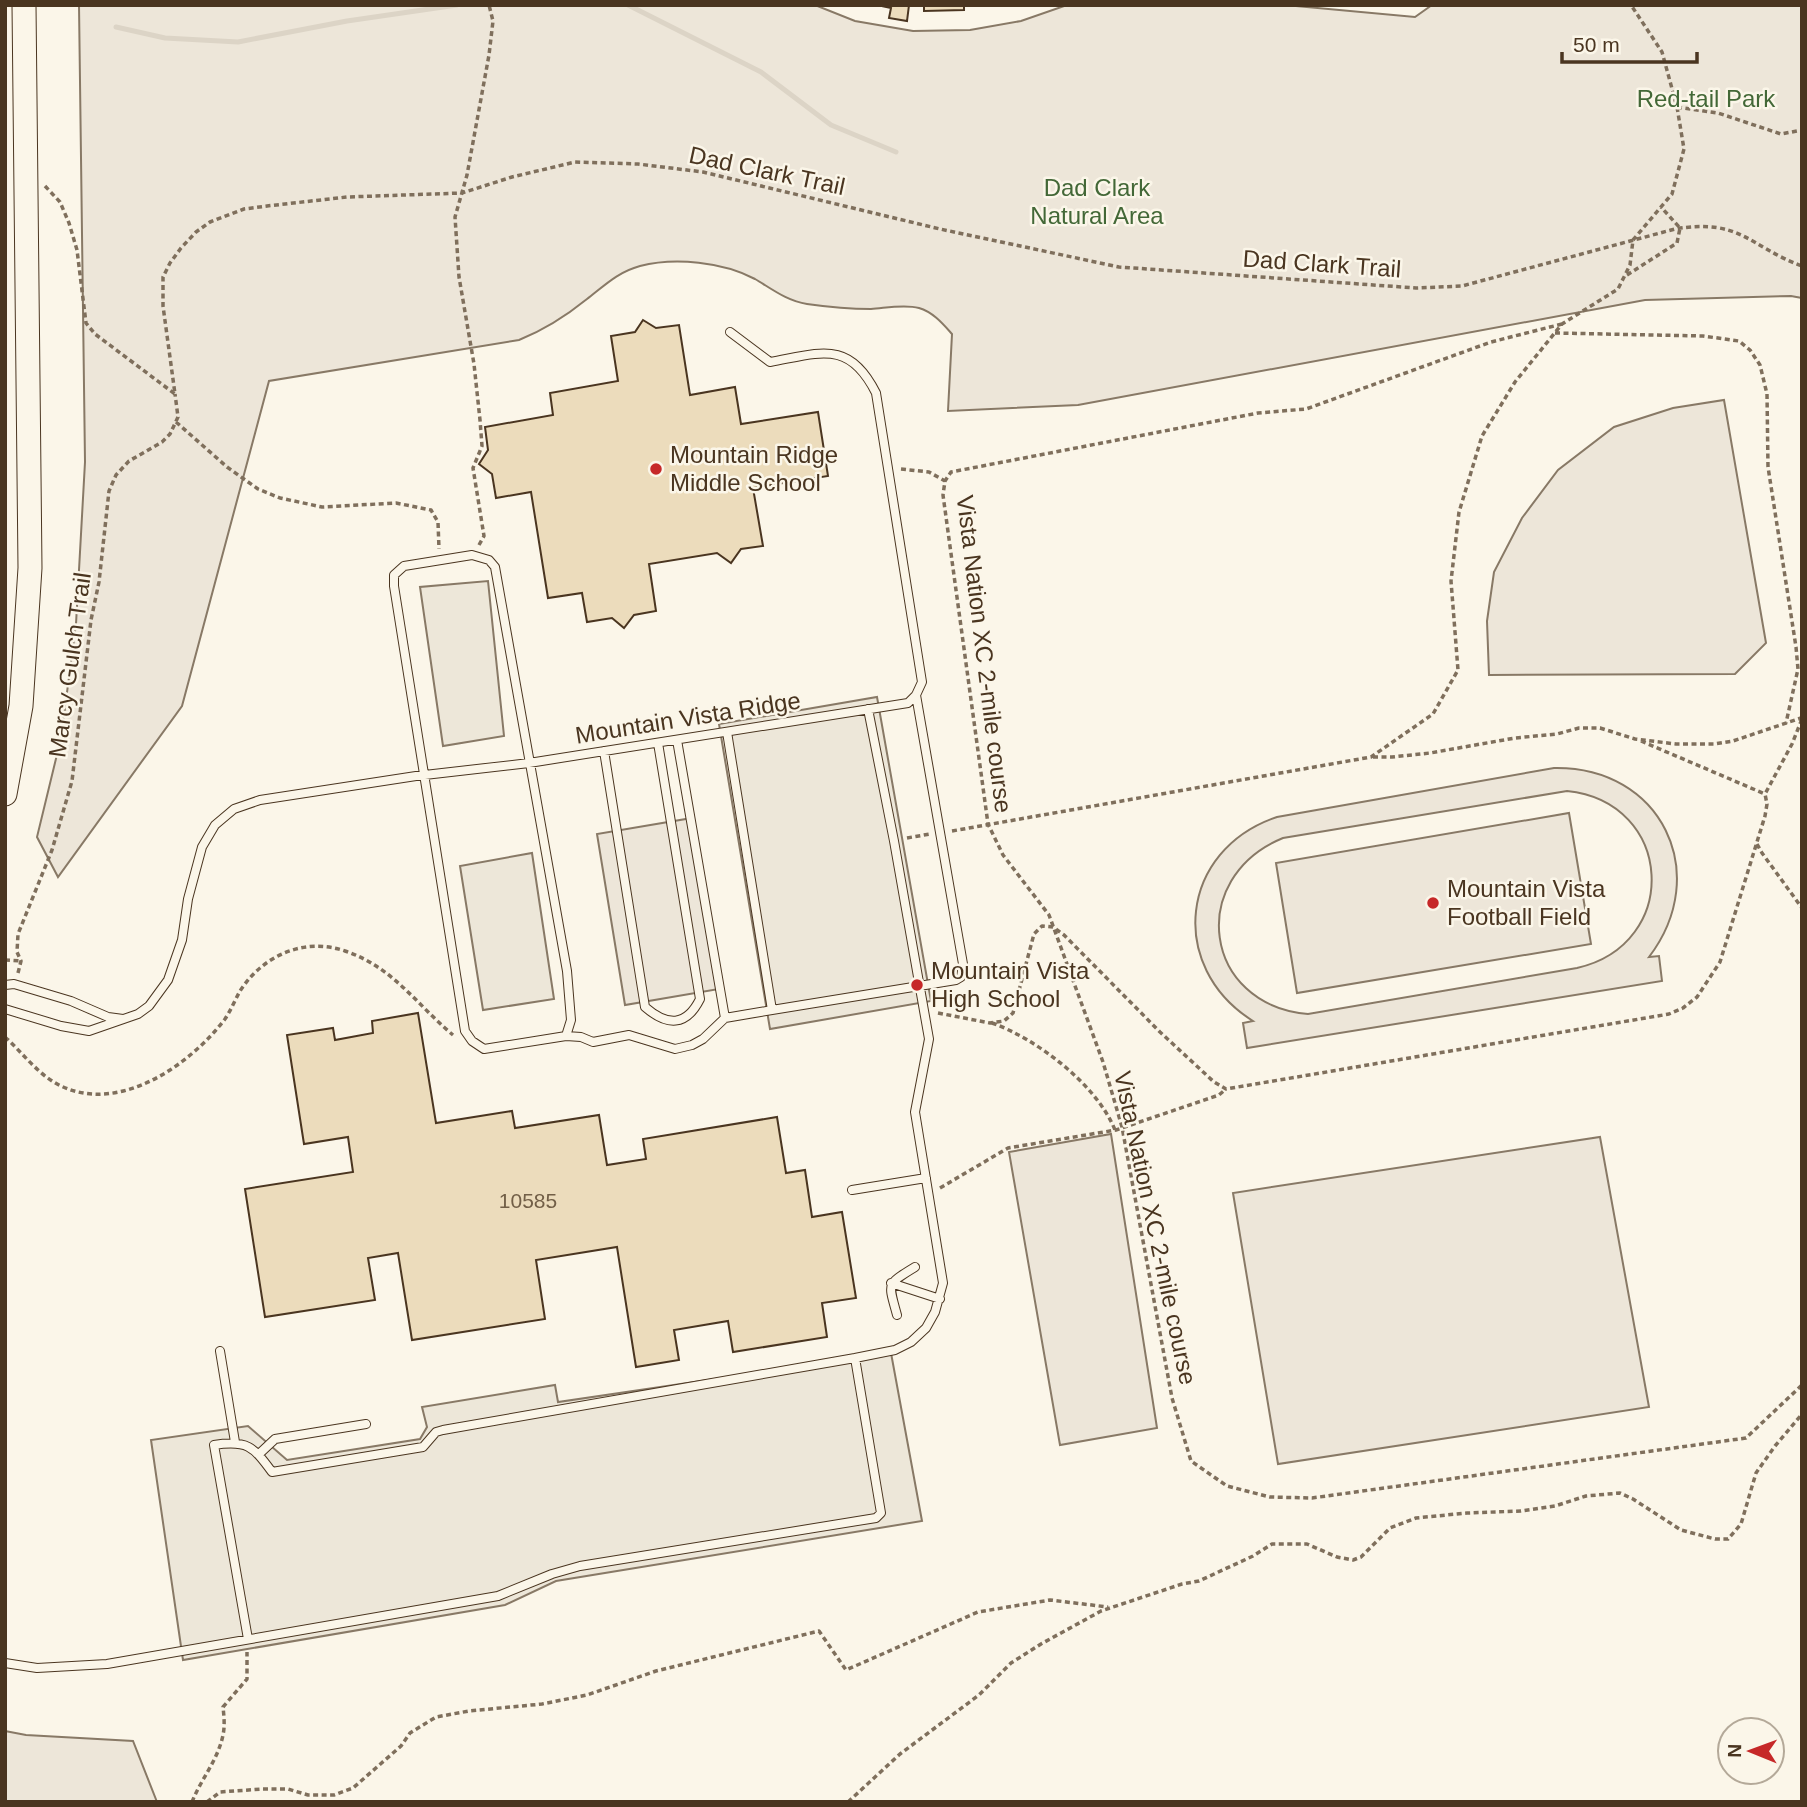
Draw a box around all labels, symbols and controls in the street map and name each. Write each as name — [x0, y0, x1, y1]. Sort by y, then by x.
scale bar — [1562, 21, 1697, 65]
text: 50 m — [1573, 33, 1620, 56]
park label: Red-tail Park — [1637, 85, 1776, 112]
street label: Dad Clark Trail — [687, 141, 848, 200]
park label: Dad Clark Natural Area — [1030, 174, 1164, 229]
street label: Dad Clark Trail — [1242, 244, 1402, 283]
place label: Mountain Ridge Middle School — [670, 441, 838, 496]
marker: Mountain Ridge Middle School — [648, 461, 664, 477]
street label: Vista Nation XC 2-mile course — [952, 494, 1017, 814]
street label: Marcy Gulch Trail — [43, 571, 96, 759]
street label: Mountain Vista Ridge — [573, 686, 802, 749]
place label: Mountain Vista Football Field — [1447, 875, 1606, 930]
marker: Mountain Vista Football Field — [1425, 895, 1441, 911]
place label: Mountain Vista High School — [931, 957, 1090, 1012]
marker: Mountain Vista High School — [909, 977, 925, 993]
street label: Vista Nation XC 2-mile course — [1109, 1069, 1202, 1387]
house number: 10585 — [499, 1189, 557, 1212]
north arrow — [1716, 1716, 1786, 1786]
text: N — [1724, 1744, 1745, 1758]

